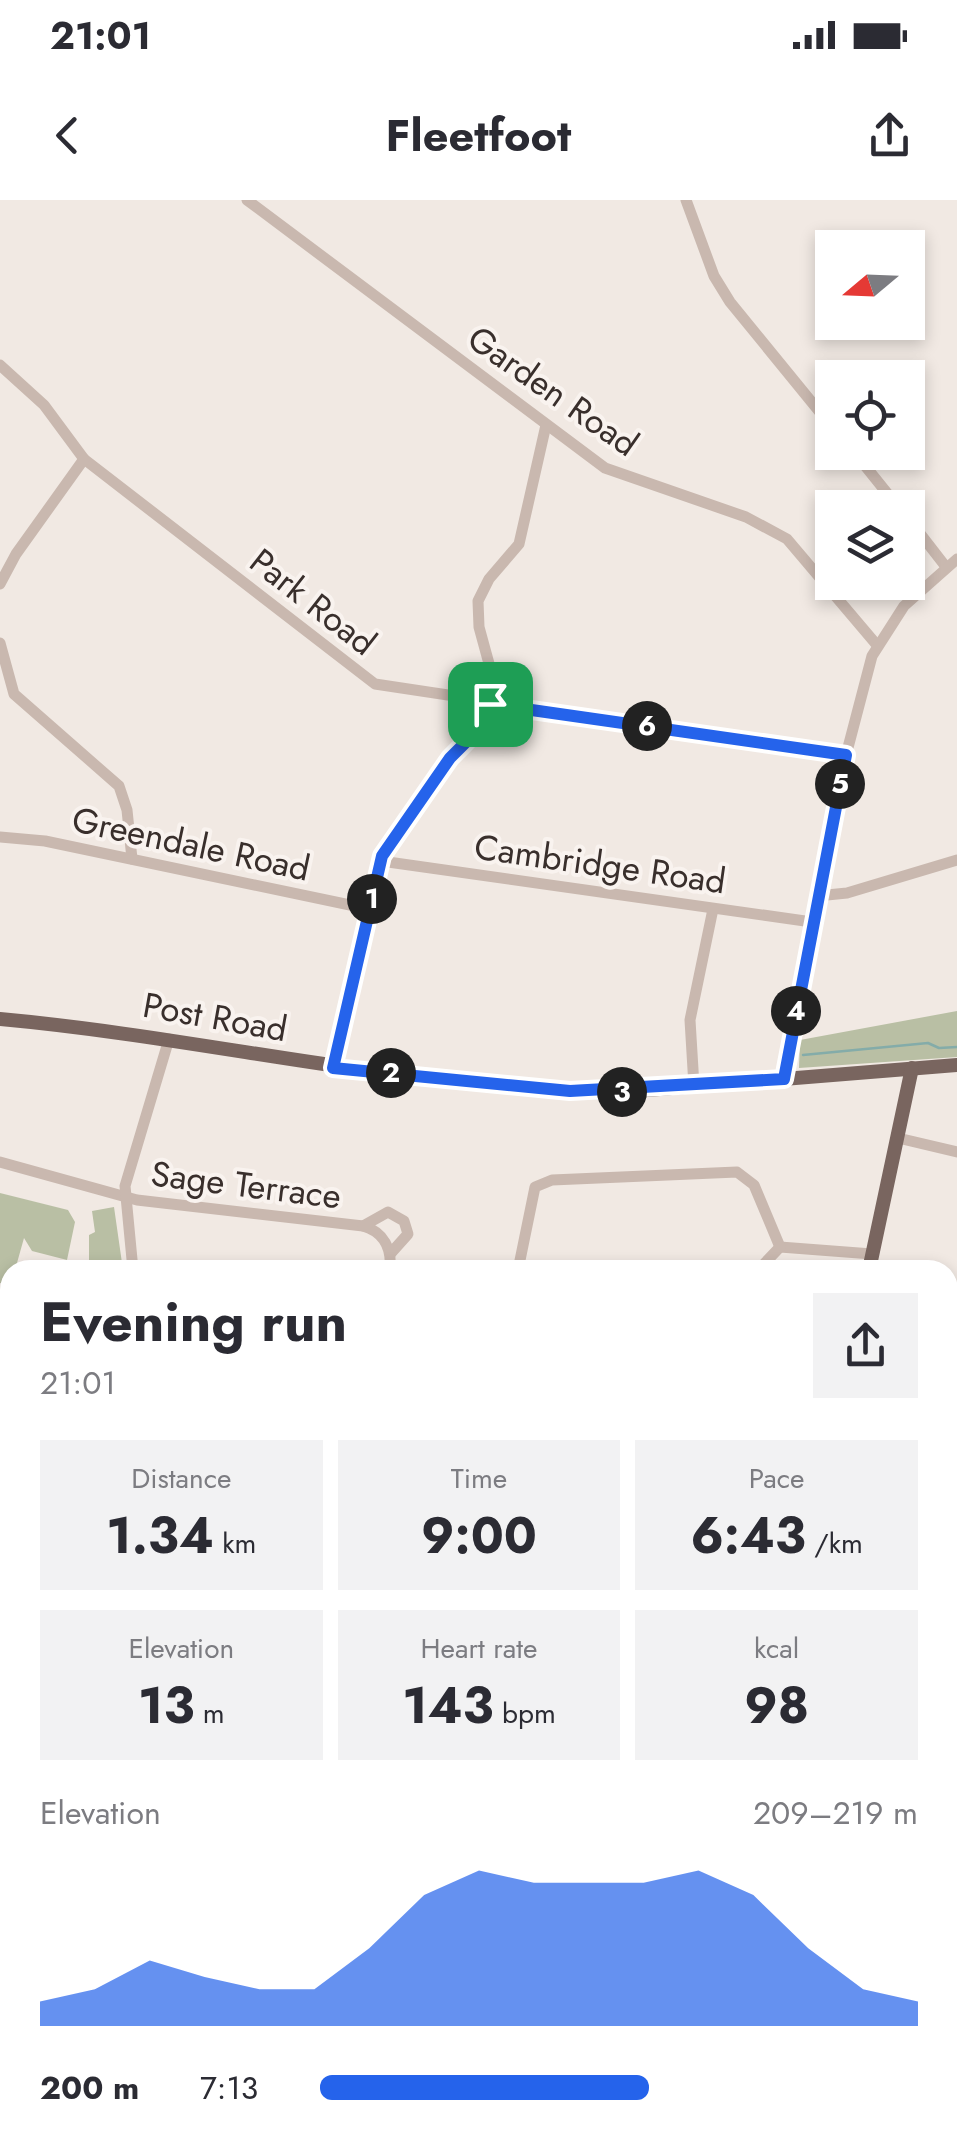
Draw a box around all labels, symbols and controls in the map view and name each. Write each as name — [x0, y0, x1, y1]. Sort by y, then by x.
text: 21:01 — [50, 8, 151, 63]
text: Fleetfoot — [386, 103, 571, 168]
icon: back — [40, 108, 95, 163]
icon: share — [862, 108, 917, 163]
north arrow — [815, 230, 925, 340]
map controls — [815, 230, 925, 600]
street label: Garden Road — [457, 314, 649, 468]
button: locate — [815, 360, 925, 470]
button: layers — [815, 490, 925, 600]
street label: Park Road — [239, 537, 387, 667]
pin — [448, 662, 533, 747]
icon: arrive — [463, 677, 518, 732]
pin: 6 — [622, 701, 672, 751]
text: 6 — [638, 705, 656, 746]
pin: 5 — [815, 759, 865, 809]
text: 5 — [831, 763, 849, 804]
street label: Greendale Road — [67, 794, 315, 894]
street label: Cambridge Road — [471, 822, 729, 906]
pin: 1 — [347, 874, 397, 924]
text: 1 — [365, 878, 379, 919]
street label: Post Road — [139, 980, 291, 1054]
pin: 4 — [771, 986, 821, 1036]
text: 4 — [786, 990, 806, 1031]
pin: 2 — [366, 1048, 416, 1098]
text: 2 — [382, 1052, 400, 1093]
pin: 3 — [597, 1067, 647, 1117]
text: 3 — [613, 1071, 631, 1112]
street label: Sage Terrace — [148, 1149, 344, 1221]
text: Evening run — [40, 1282, 347, 1362]
button: share — [813, 1293, 918, 1398]
text: 21:01 — [40, 1360, 116, 1406]
text: Distance — [131, 1458, 231, 1499]
text: Time — [451, 1458, 507, 1499]
text: Pace — [749, 1458, 805, 1499]
text: 1.34 — [106, 1499, 214, 1572]
text: 9:00 — [421, 1499, 537, 1572]
text: 6:43 — [690, 1499, 806, 1572]
text: km — [214, 1523, 256, 1564]
text: /km — [806, 1523, 863, 1564]
text: Elevation — [129, 1628, 234, 1669]
text: Heart rate — [421, 1628, 537, 1669]
text: kcal — [754, 1628, 799, 1669]
text: 13 — [138, 1669, 194, 1742]
text: 143 — [402, 1669, 494, 1742]
text: 98 — [744, 1669, 809, 1742]
text: m — [194, 1693, 225, 1734]
text: bpm — [494, 1693, 556, 1734]
text: Elevation — [40, 1790, 161, 1836]
text: 209–219 m — [753, 1790, 918, 1836]
text: 200 m — [40, 2065, 139, 2111]
text: 7:13 — [200, 2065, 258, 2111]

